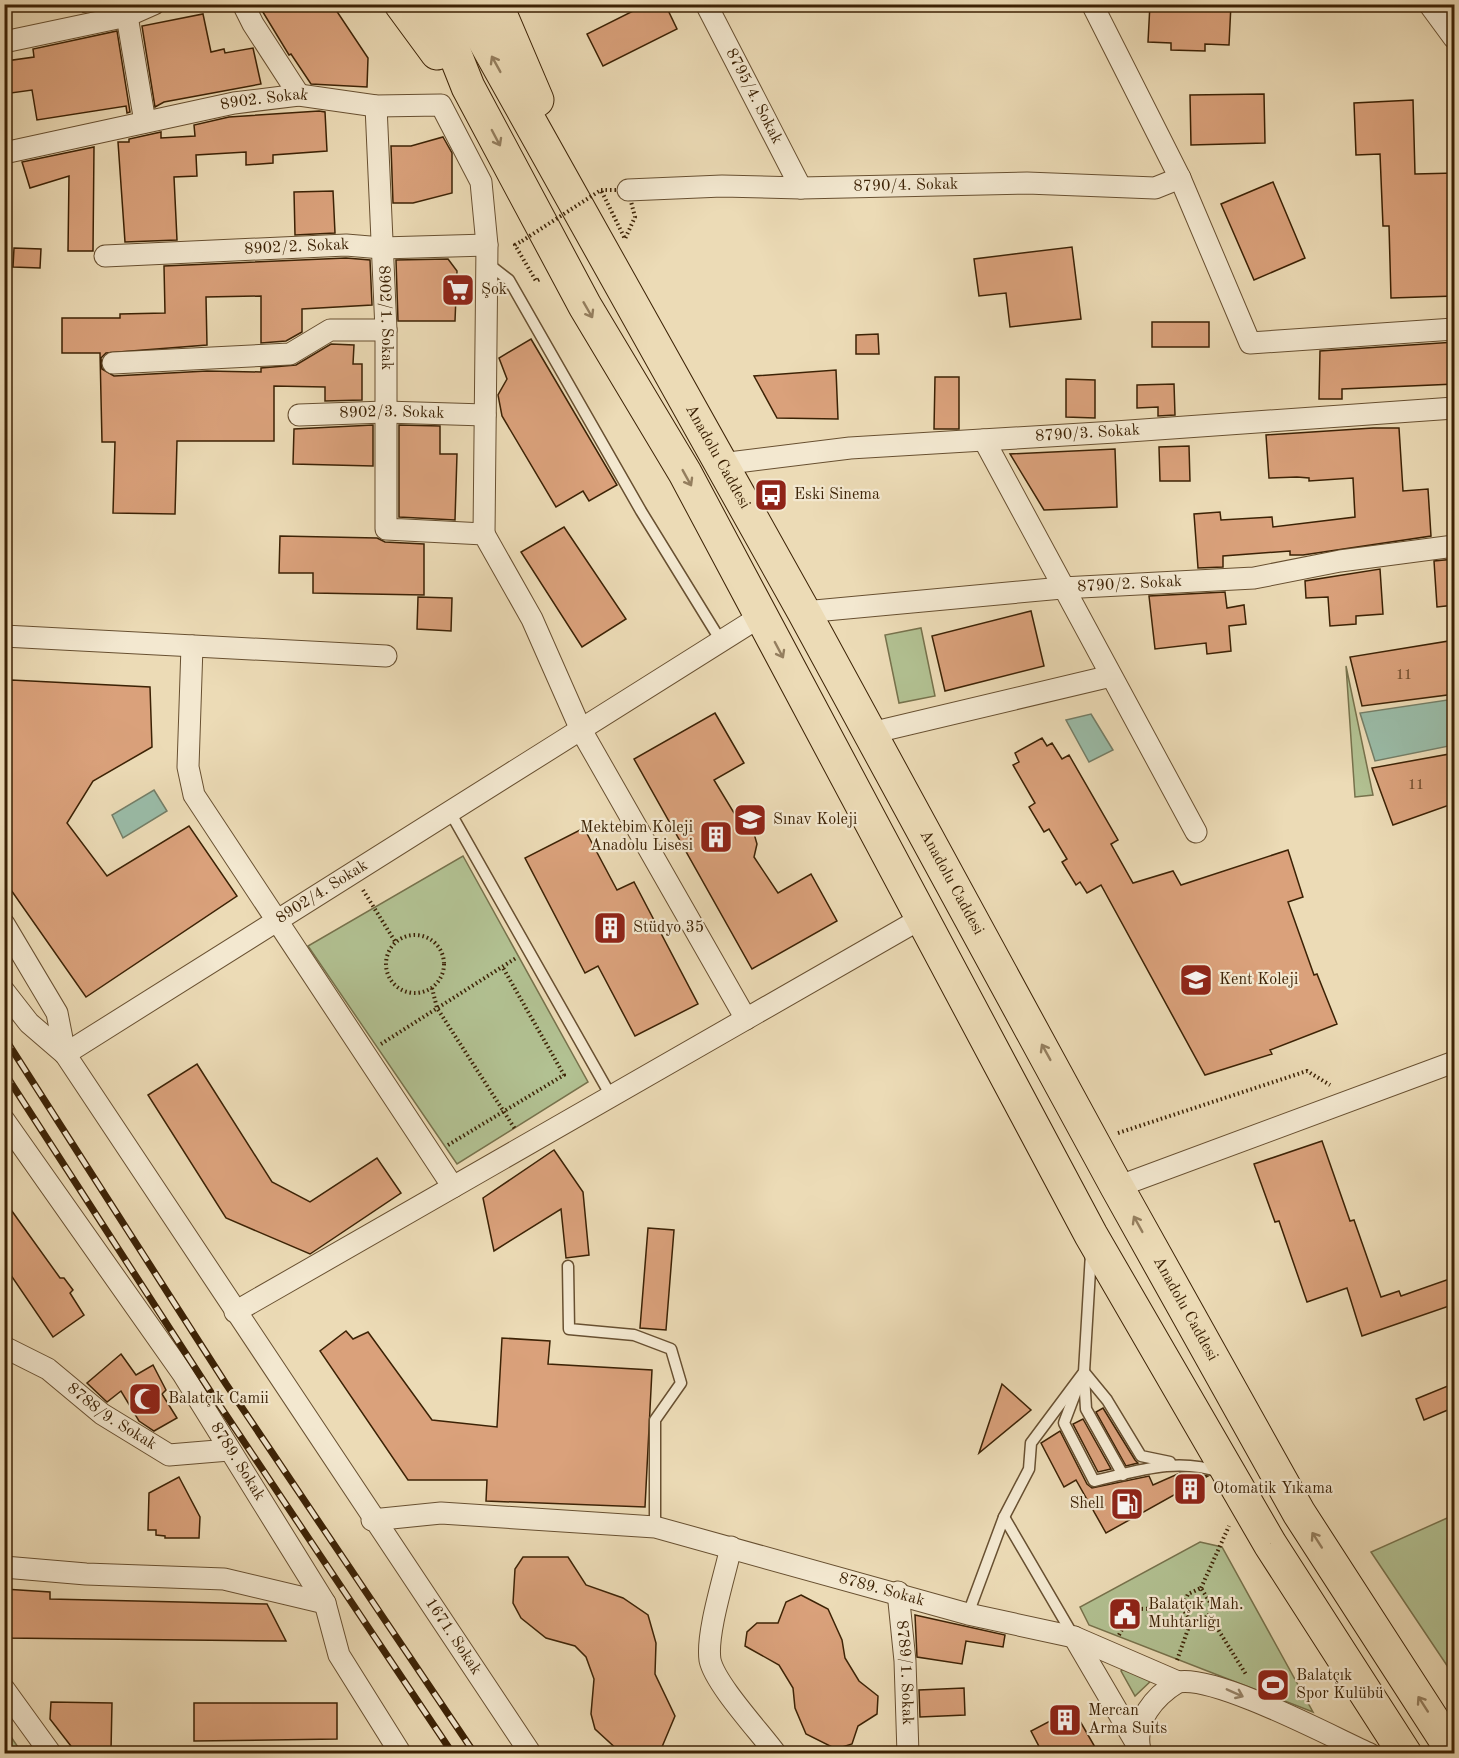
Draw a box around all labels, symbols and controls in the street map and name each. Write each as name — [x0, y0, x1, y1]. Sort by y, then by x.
street label: 8795/4. Sokak — [723, 46, 785, 147]
one-way arrow — [490, 55, 501, 73]
street label: 8902. Sokak — [219, 87, 309, 114]
one-way arrow — [491, 129, 502, 147]
street label: 8790/4. Sokak — [853, 177, 959, 195]
street label: 8902/2. Sokak — [244, 237, 350, 258]
street label: 8902/1. Sokak — [375, 265, 394, 370]
supermarket icon: Şok — [440, 272, 476, 308]
place label: Şok — [481, 282, 507, 298]
one-way arrow — [583, 301, 594, 319]
street label: Anadolu Caddesi — [682, 402, 753, 512]
street label: 8902/3. Sokak — [339, 404, 445, 422]
street label: 8790/3. Sokak — [1035, 422, 1141, 445]
one-way arrow — [682, 469, 693, 487]
bus stop icon: Eski Sinema — [753, 477, 789, 513]
place label: Eski Sinema — [794, 487, 880, 503]
street label: 8790/2. Sokak — [1077, 574, 1183, 595]
one-way arrow — [774, 641, 785, 659]
house number: 11 — [1396, 668, 1412, 682]
house number: 11 — [1408, 778, 1424, 792]
school or university icon: Sınav Koleji — [732, 802, 768, 838]
place label: Sınav Koleji — [773, 812, 857, 828]
building icon: Mektebim Koleji Anadolu Lisesi — [698, 819, 734, 855]
place label: Mektebim Koleji Anadolu Lisesi — [580, 820, 693, 854]
street label: Anadolu Caddesi — [917, 828, 986, 938]
street label: 8902/4. Sokak — [274, 857, 371, 927]
building icon: Stüdyo 35 — [592, 910, 628, 946]
place label: Stüdyo 35 — [633, 920, 704, 936]
school or university icon: Kent Koleji — [1178, 962, 1214, 998]
place label: Kent Koleji — [1219, 972, 1298, 988]
one-way arrow — [1040, 1044, 1051, 1062]
one-way arrow — [1132, 1216, 1144, 1233]
street label: Anadolu Caddesi — [1150, 1254, 1220, 1364]
street label: 8788/9. Sokak — [64, 1380, 159, 1453]
mosque icon: Balatçık Camii — [127, 1381, 163, 1417]
place label: Balatçık Camii — [168, 1391, 269, 1407]
street label: 8789. Sokak — [207, 1420, 268, 1504]
building icon: Otomatik Yıkama — [1172, 1471, 1208, 1507]
place label: Otomatik Yıkama — [1213, 1481, 1333, 1497]
fuel station icon: Shell — [1109, 1486, 1145, 1522]
place label: Shell — [1069, 1496, 1104, 1512]
one-way arrow — [1310, 1532, 1322, 1549]
street label: 8789. Sokak — [837, 1570, 926, 1610]
street label: 1671. Sokak — [422, 1595, 484, 1678]
public building icon: Balatçık Mah. Muhtarlığı — [1107, 1596, 1143, 1632]
place label: Balatçık Mah. Muhtarlığı — [1148, 1597, 1243, 1631]
street label: 8789/1. Sokak — [893, 1620, 915, 1725]
sports icon: Balatçık Spor Kulübü — [1255, 1667, 1291, 1703]
place label: Balatçık Spor Kulübü — [1296, 1668, 1384, 1702]
one-way arrow — [1225, 1688, 1243, 1699]
one-way arrow — [1416, 1696, 1428, 1713]
building icon: Mercan Arma Suits — [1047, 1702, 1083, 1738]
place label: Mercan Arma Suits — [1088, 1703, 1167, 1737]

